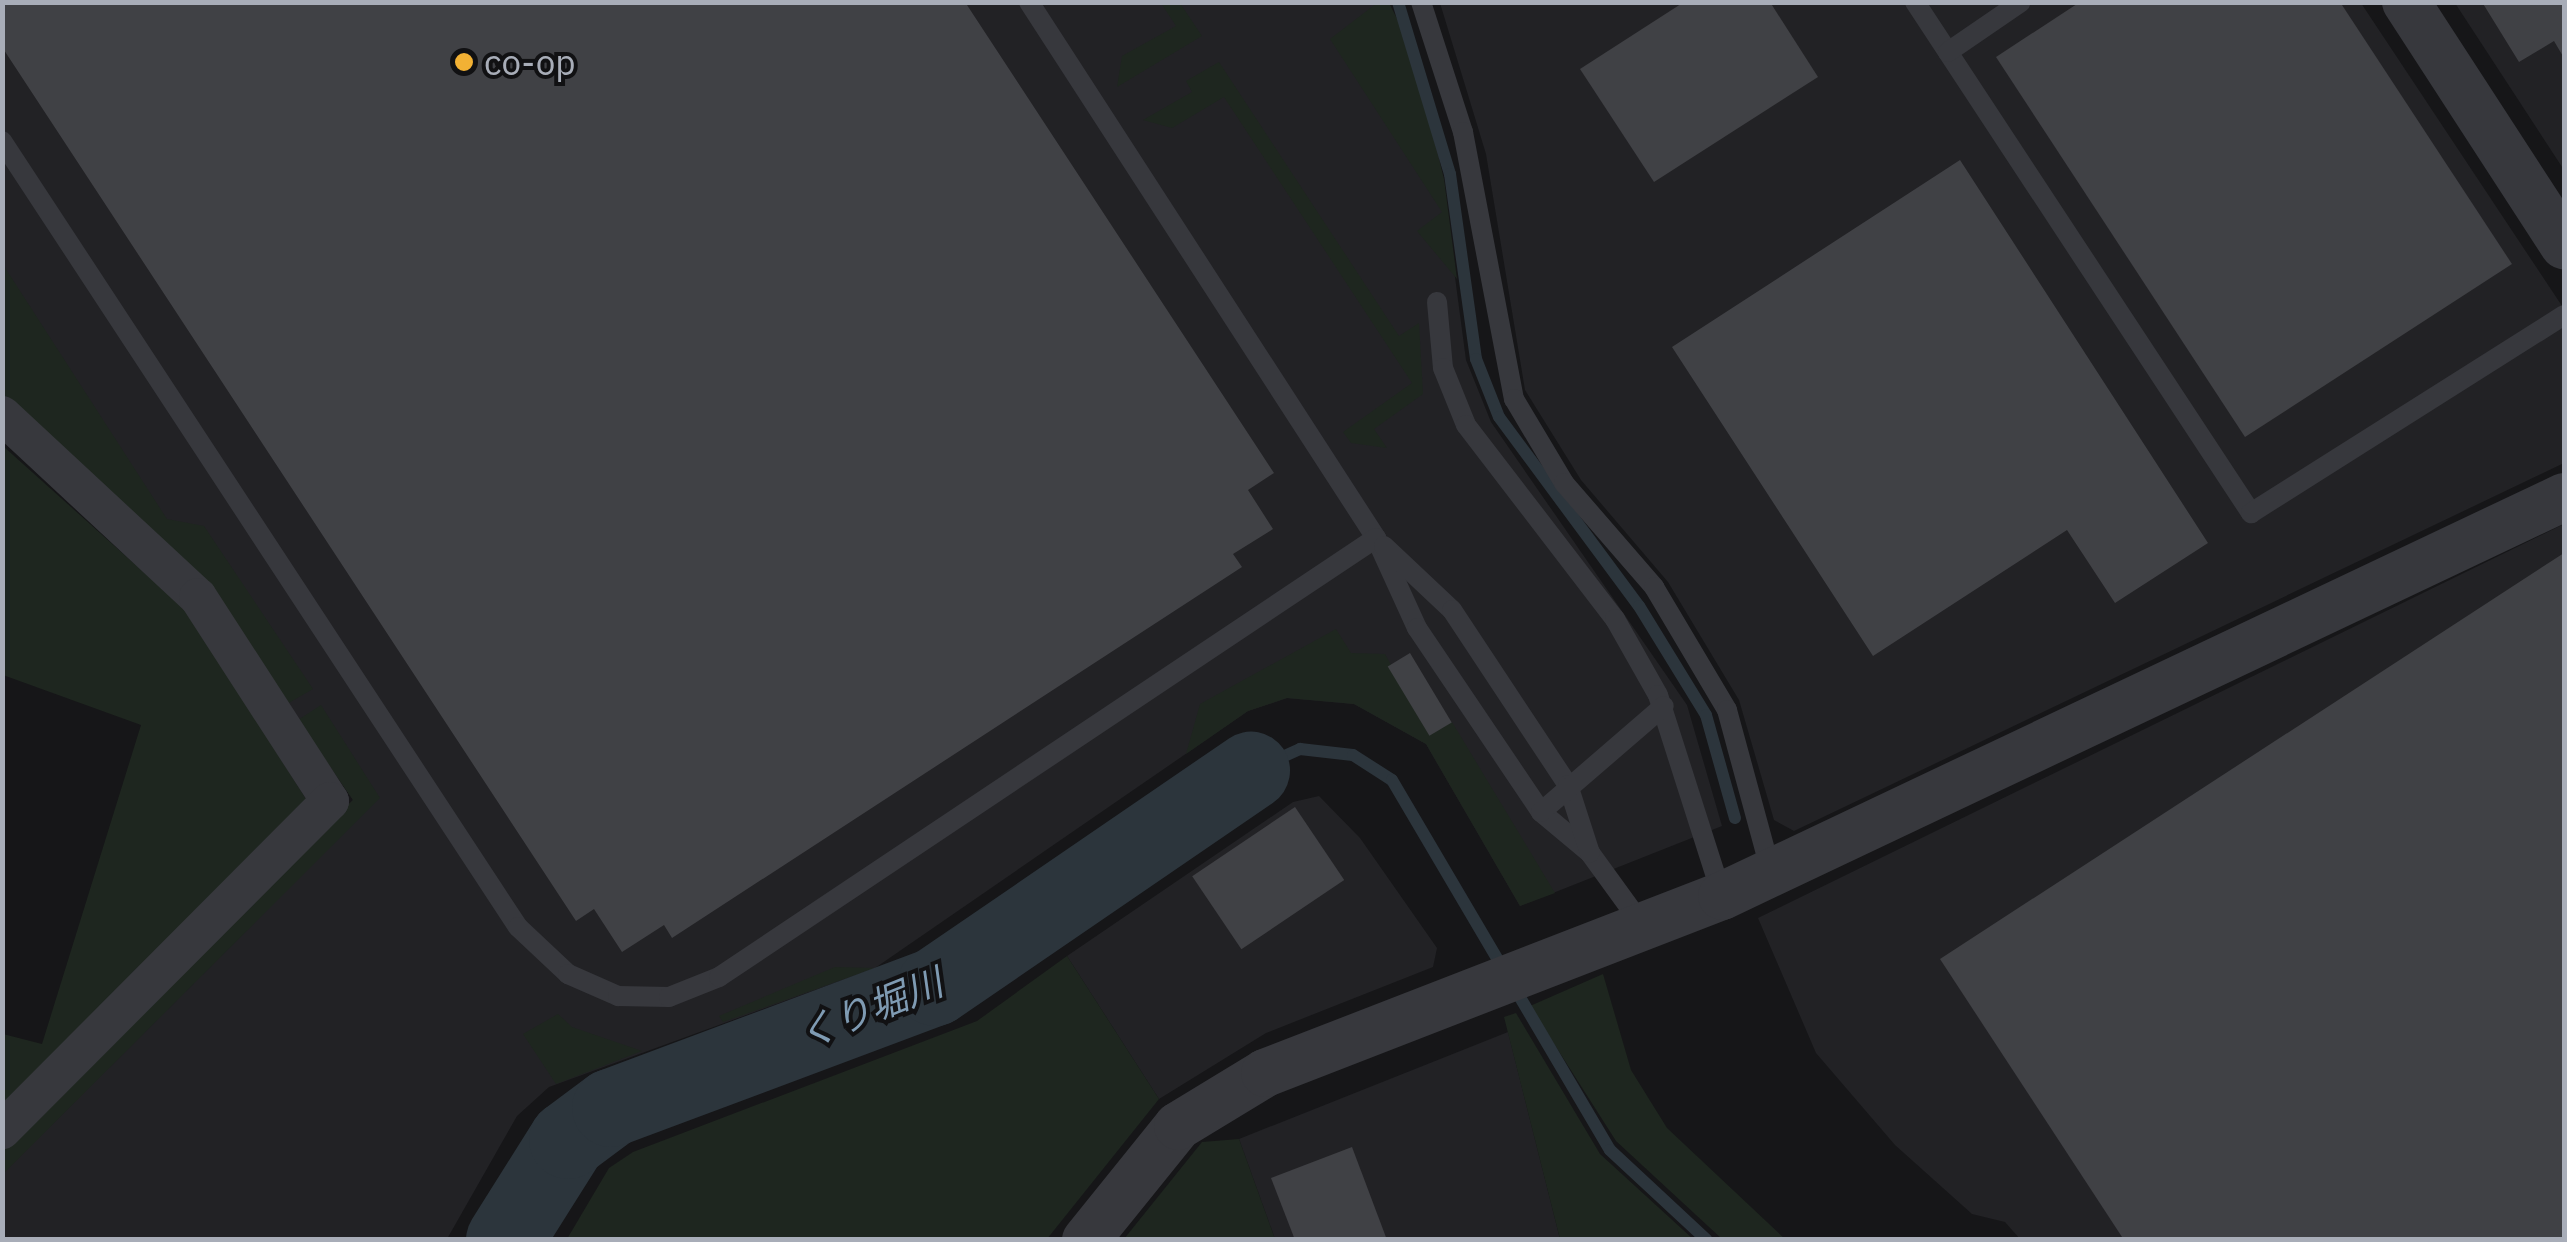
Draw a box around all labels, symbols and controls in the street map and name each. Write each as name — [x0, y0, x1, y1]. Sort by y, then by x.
place label: co-op — [484, 41, 576, 83]
marker: co-op — [453, 51, 475, 73]
water label: くり堀川 — [791, 958, 949, 1058]

